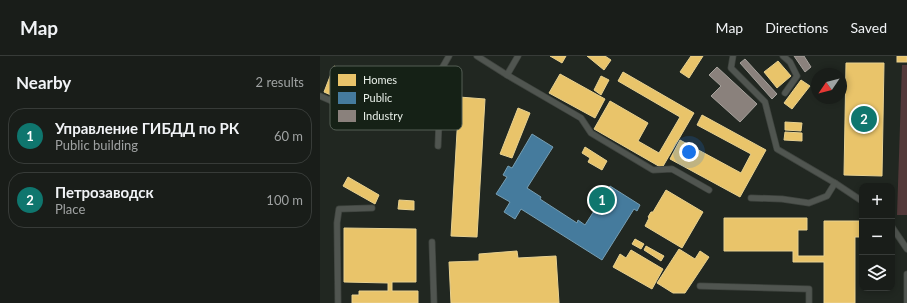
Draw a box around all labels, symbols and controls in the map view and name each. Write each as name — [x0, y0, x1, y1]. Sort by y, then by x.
text: Map — [20, 16, 58, 39]
text: Map — [716, 19, 743, 36]
text: Directions — [765, 19, 828, 36]
text: Saved — [850, 19, 887, 36]
legend — [330, 66, 462, 130]
north arrow — [811, 68, 847, 104]
text: Nearby — [16, 72, 71, 93]
text: Homes — [363, 73, 397, 86]
text: 2 results — [256, 74, 304, 90]
text: Public — [363, 91, 392, 104]
pin: 2 — [851, 104, 877, 134]
text: Industry — [363, 109, 403, 122]
text: Управление ГИБДД по РК — [55, 119, 239, 137]
text: 1 — [26, 128, 34, 144]
text: 60 m — [274, 128, 303, 144]
text: Public building — [55, 137, 138, 153]
your location — [679, 142, 699, 162]
text: Петрозаводск — [55, 183, 154, 201]
map controls — [859, 183, 895, 291]
button: + — [859, 183, 895, 219]
pin: 1 — [589, 185, 615, 215]
text: 2 — [26, 192, 34, 208]
text: 100 m — [266, 192, 303, 208]
text: Place — [55, 201, 85, 217]
button: − — [859, 219, 895, 255]
button: layers — [859, 255, 895, 291]

